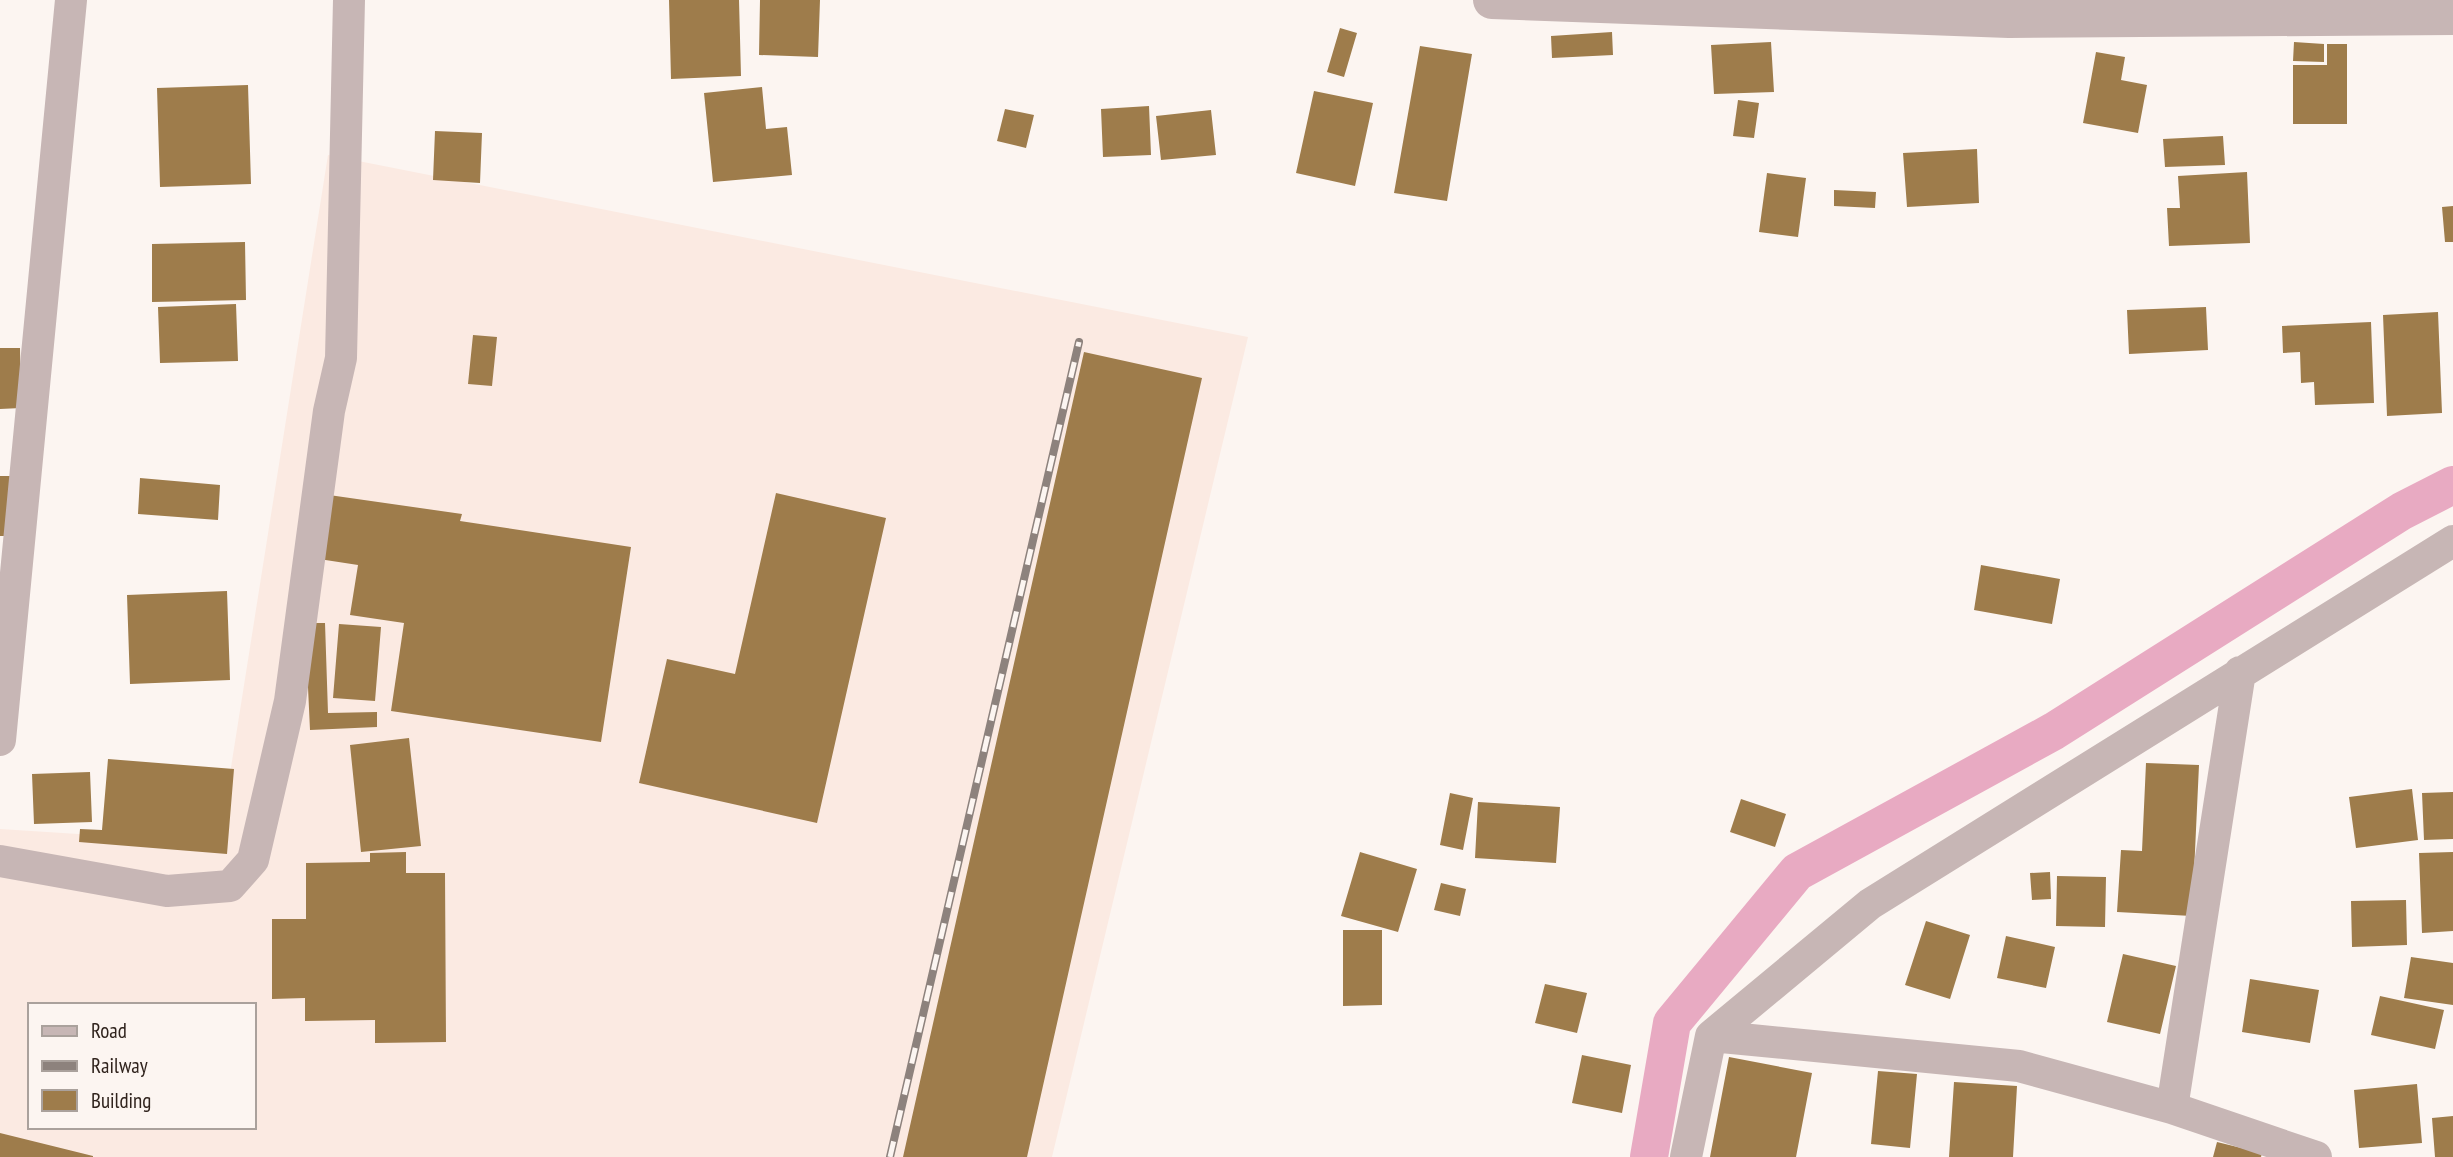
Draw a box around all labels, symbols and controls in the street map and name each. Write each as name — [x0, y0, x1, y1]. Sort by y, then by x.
legend — [28, 1003, 256, 1129]
text: Road — [91, 1017, 127, 1044]
text: Railway — [91, 1052, 148, 1079]
text: Building — [91, 1087, 151, 1114]

